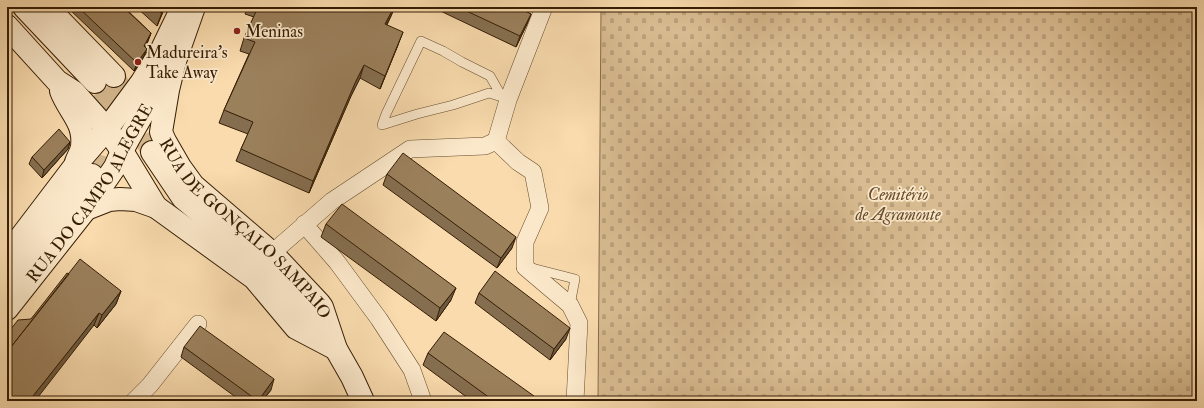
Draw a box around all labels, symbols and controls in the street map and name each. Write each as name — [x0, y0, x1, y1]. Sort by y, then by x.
place label: Meninas — [245, 21, 303, 42]
marker: Meninas — [232, 26, 242, 36]
place label: Madureira's Take Away — [146, 42, 228, 84]
marker: Madureira's Take Away — [133, 57, 143, 67]
street label: RUA DO CAMPO ALEGRE — [22, 100, 158, 287]
street label: RUA DE GONÇALO SAMPAIO — [155, 135, 335, 321]
park label: Cemitério de Agramonte — [854, 184, 941, 225]

